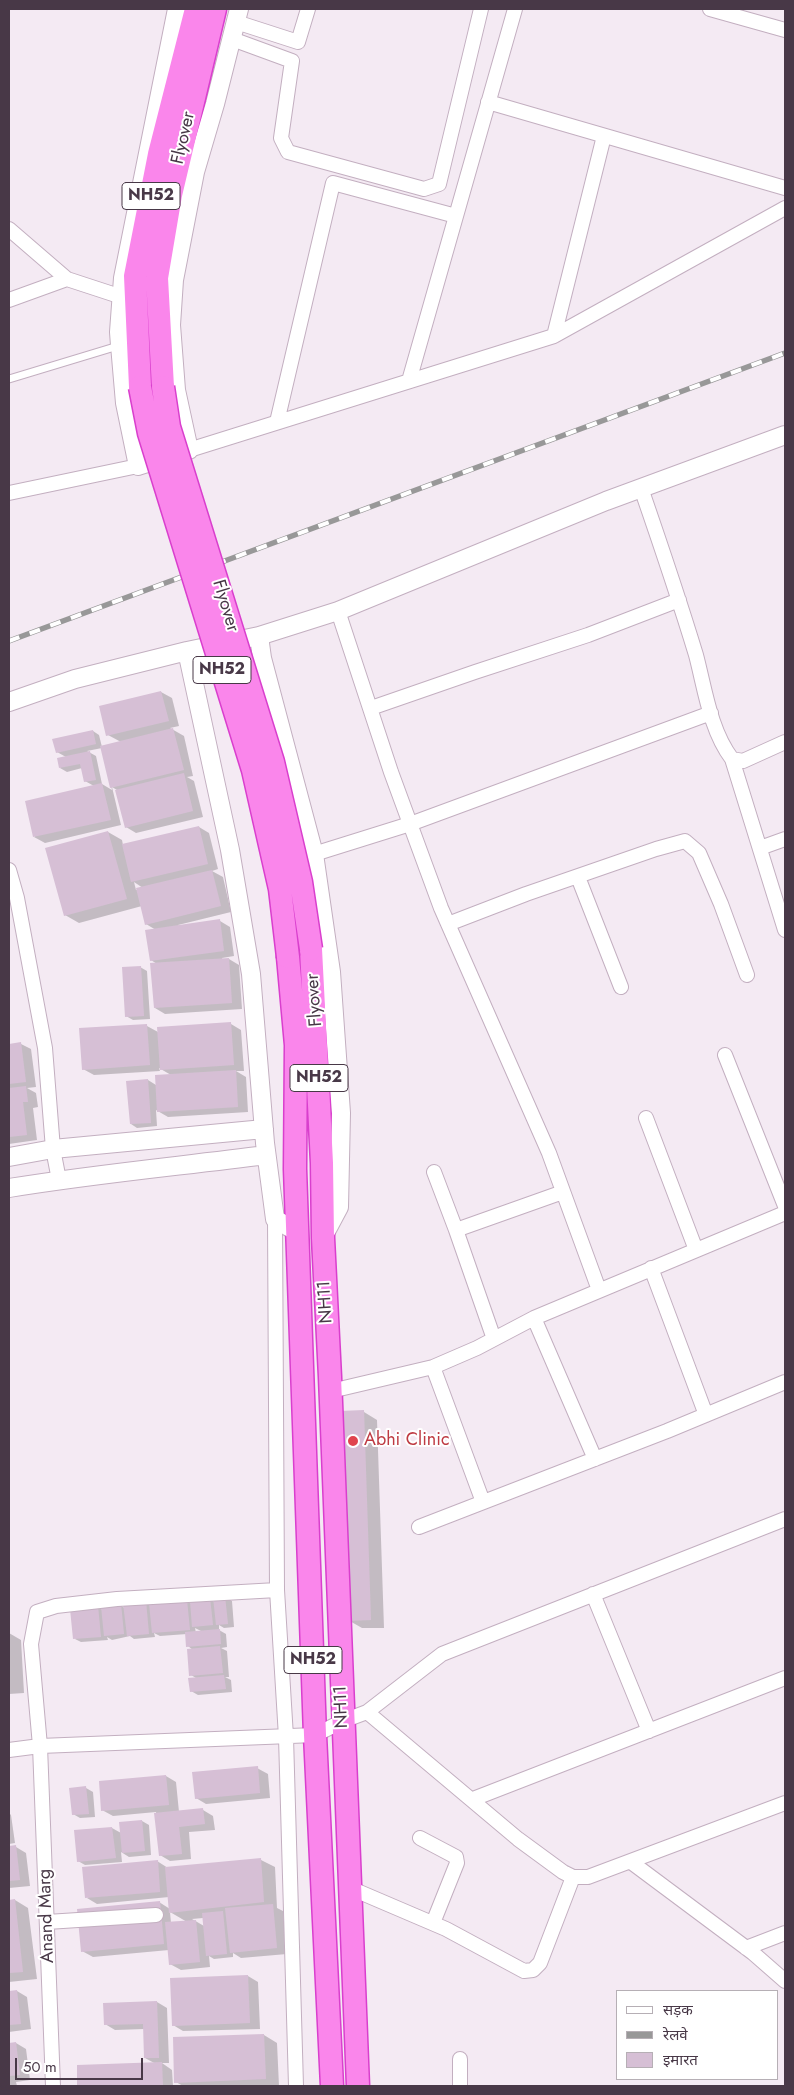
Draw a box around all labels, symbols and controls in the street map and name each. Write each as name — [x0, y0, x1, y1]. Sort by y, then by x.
street label: Flyover — [167, 110, 201, 166]
road number: NH52 — [122, 182, 180, 210]
street label: Flyover — [207, 577, 243, 635]
road number: NH52 — [193, 656, 251, 684]
street label: Flyover — [302, 973, 328, 1027]
road number: NH52 — [290, 1064, 348, 1092]
street label: NH11 — [314, 1280, 338, 1324]
place label: Abhi Clinic — [364, 1430, 450, 1452]
marker: Abhi Clinic — [346, 1434, 360, 1448]
road number: NH52 — [284, 1646, 342, 1674]
street label: NH11 — [330, 1685, 354, 1729]
street label: Anand Marg — [35, 1868, 59, 1964]
legend — [616, 1990, 779, 2080]
text: सड़क — [663, 1999, 693, 2021]
text: रेलवे — [663, 2024, 688, 2046]
scale bar — [18, 2048, 145, 2080]
text: इमारत — [663, 2049, 698, 2071]
text: 50 m — [23, 2056, 57, 2078]

